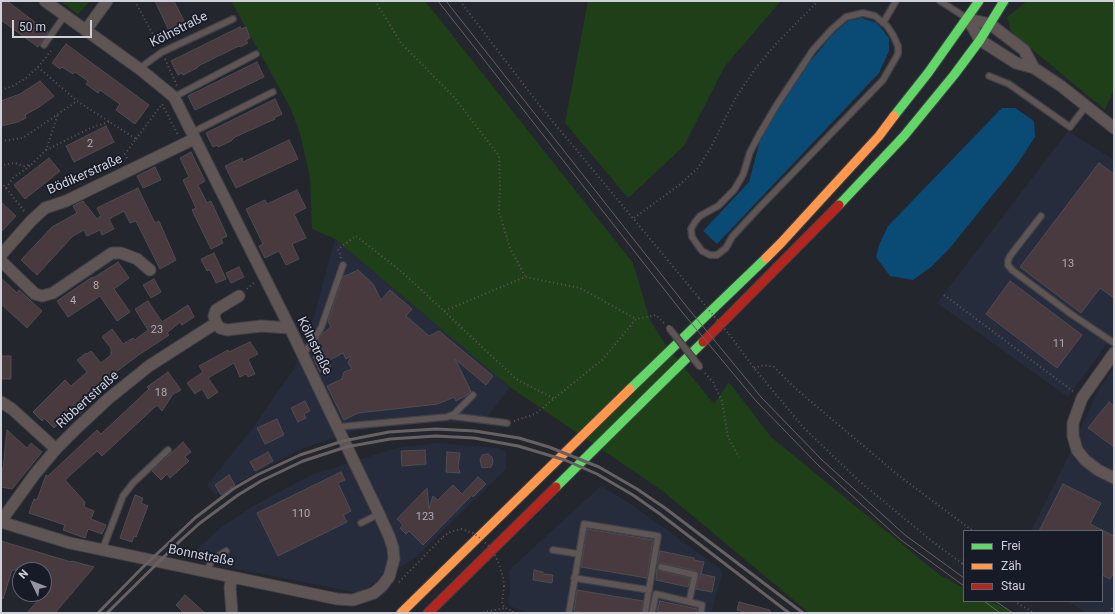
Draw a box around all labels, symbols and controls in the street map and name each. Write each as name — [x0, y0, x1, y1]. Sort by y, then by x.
street label: Kölnstraße — [148, 9, 210, 51]
scale bar — [14, 12, 94, 38]
text: 50 m — [19, 20, 46, 34]
house number: 2 — [87, 137, 93, 151]
street label: Bödikerstraße — [45, 151, 125, 199]
house number: 13 — [1062, 257, 1074, 271]
house number: 8 — [93, 279, 99, 293]
house number: 4 — [70, 294, 76, 308]
street label: Kölnstraße — [293, 314, 335, 378]
house number: 23 — [151, 323, 163, 337]
house number: 11 — [1053, 337, 1065, 351]
street label: Ribbertstraße — [54, 368, 122, 432]
house number: 18 — [155, 386, 167, 400]
house number: 110 — [292, 507, 310, 521]
house number: 123 — [416, 510, 434, 524]
legend — [963, 530, 1103, 602]
text: Frei — [1001, 539, 1021, 553]
street label: Bonnstraße — [167, 542, 235, 570]
text: Zäh — [1001, 559, 1021, 573]
north arrow — [12, 562, 52, 602]
text: N — [16, 567, 31, 581]
text: Stau — [1001, 579, 1025, 593]

